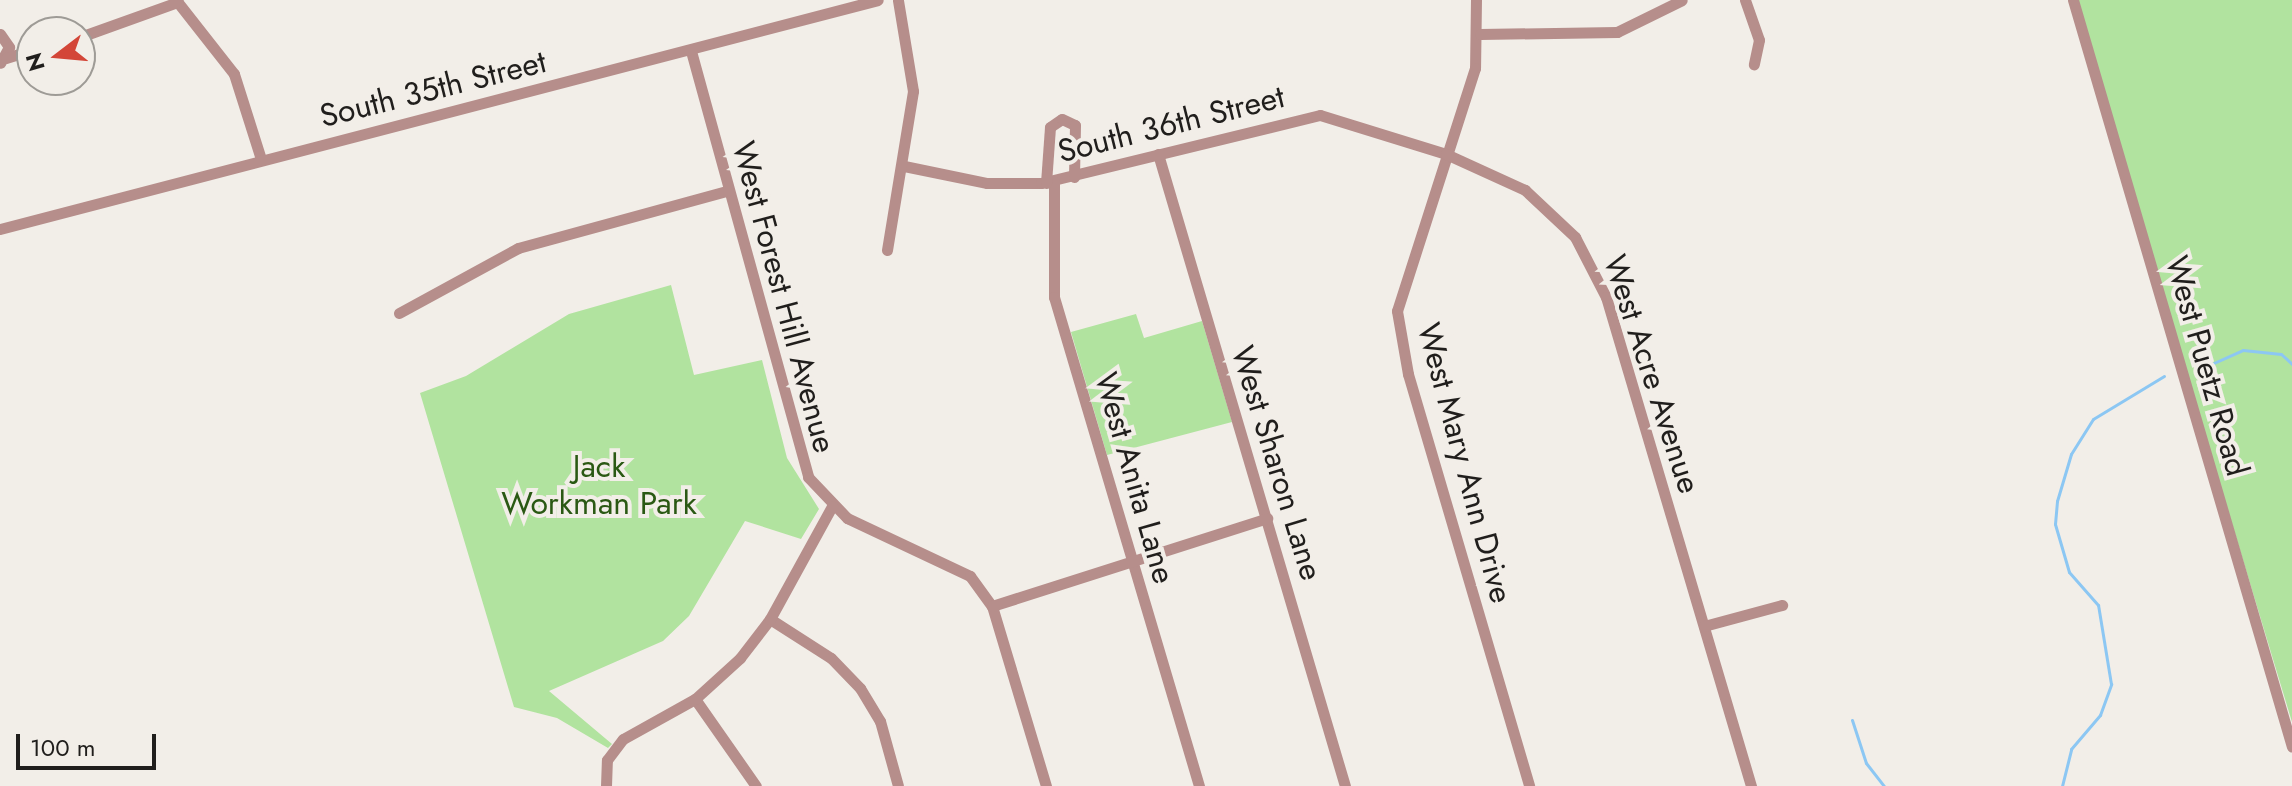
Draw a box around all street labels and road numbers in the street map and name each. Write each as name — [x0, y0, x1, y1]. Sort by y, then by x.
street label: South 35th Street — [316, 42, 550, 136]
street label: South 36th Street — [1054, 77, 1288, 171]
street label: West Forest Hill Avenue — [724, 137, 844, 457]
street label: West Acre Avenue — [1595, 250, 1709, 498]
street label: West Puetz Road — [2157, 252, 2257, 480]
street label: West Mary Ann Drive — [1409, 319, 1521, 607]
street label: West Sharon Lane — [1223, 341, 1331, 585]
street label: West Anita Lane — [1087, 368, 1183, 588]

